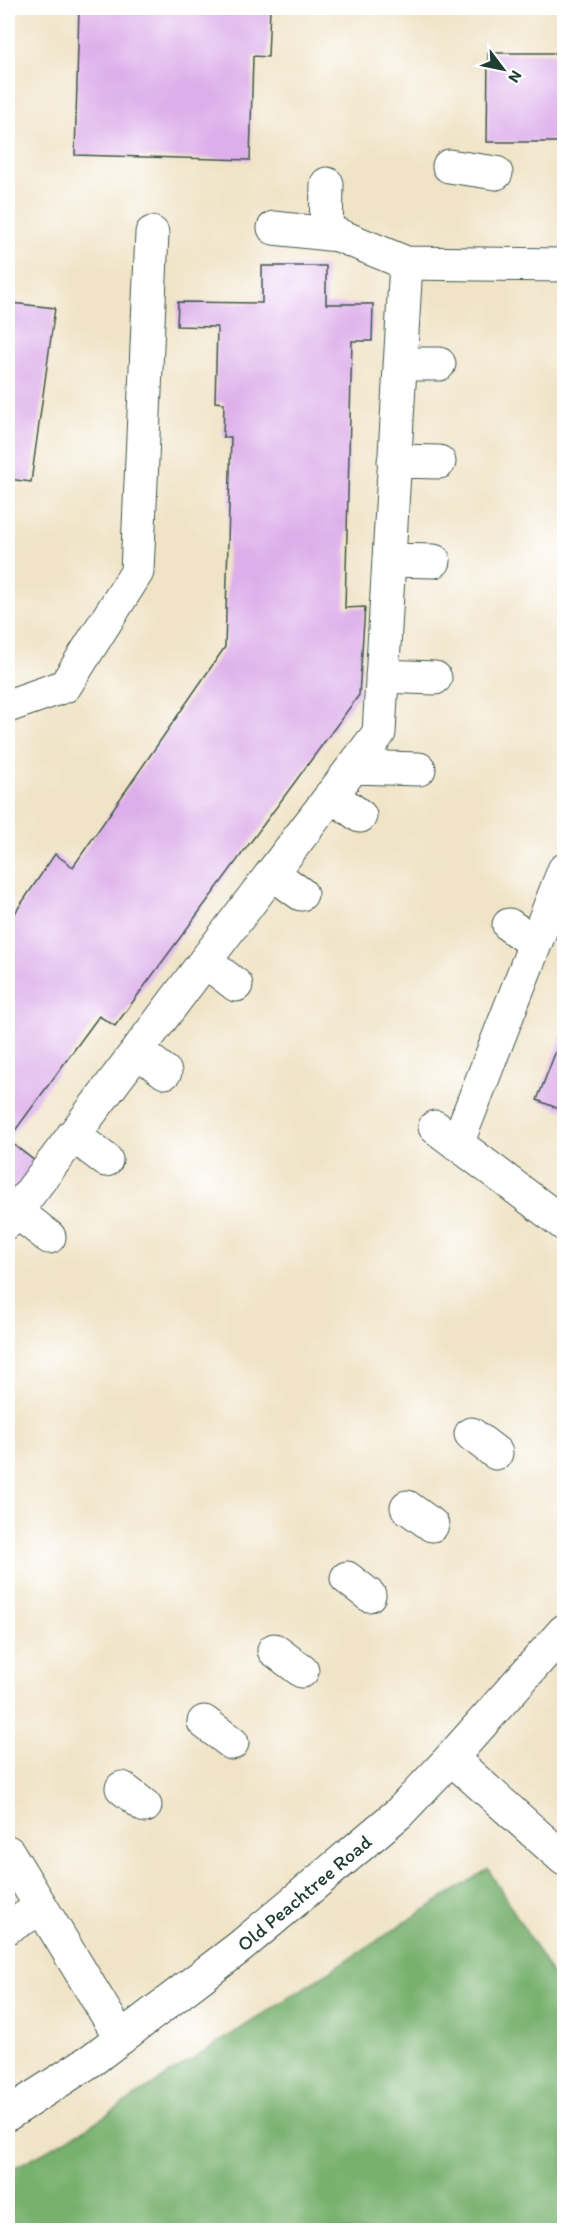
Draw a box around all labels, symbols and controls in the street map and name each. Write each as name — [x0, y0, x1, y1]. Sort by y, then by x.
north arrow — [473, 39, 533, 99]
text: N — [504, 67, 526, 86]
street label: Old Peachtree Road — [232, 1829, 376, 1956]

